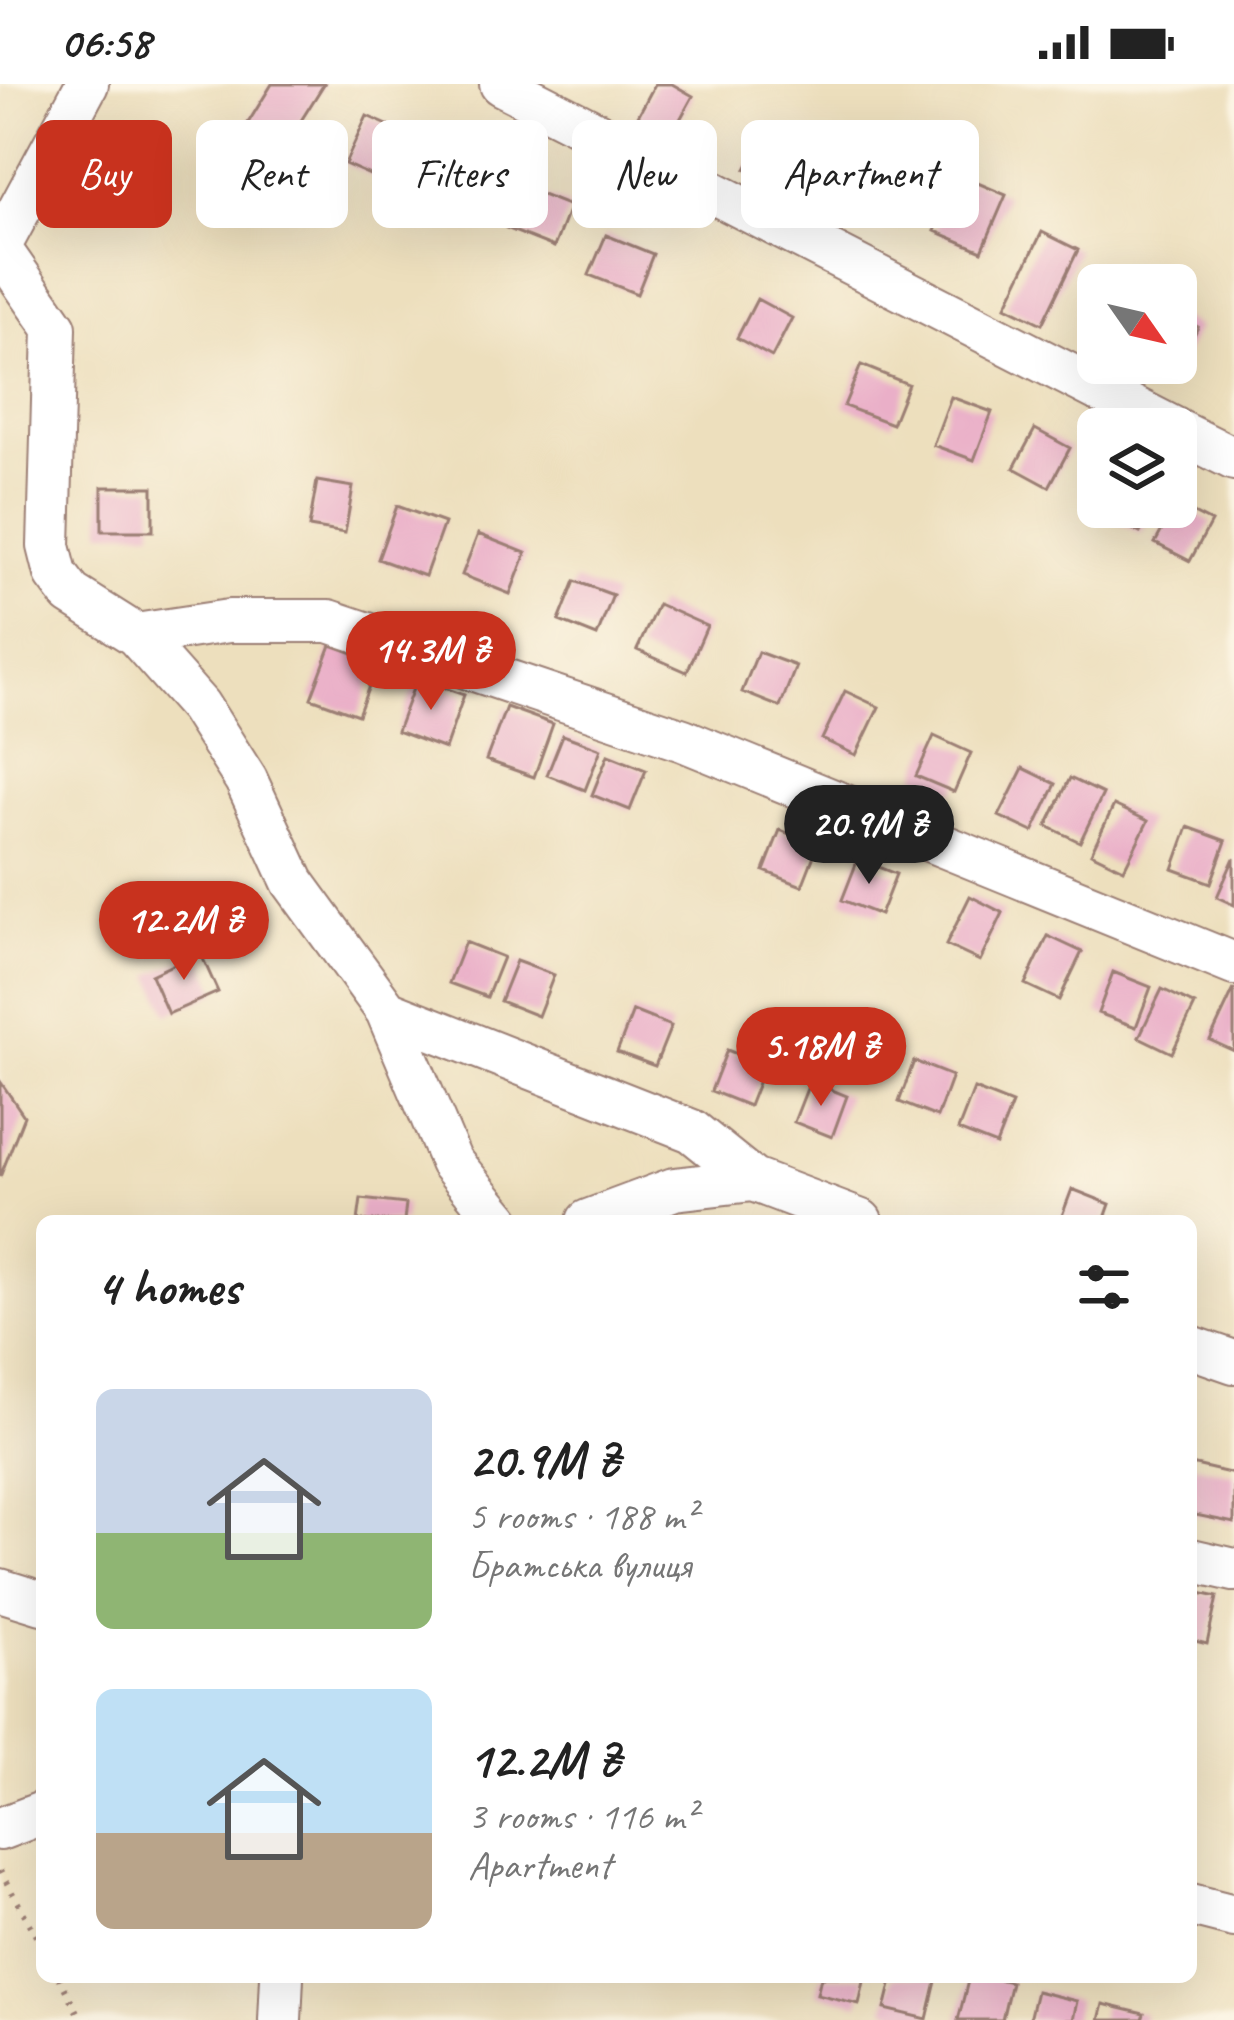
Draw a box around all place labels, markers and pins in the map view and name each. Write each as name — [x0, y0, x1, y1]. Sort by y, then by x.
pin: 14.3M ₴ — [320, 611, 542, 713]
pin: 20.9M ₴ — [758, 785, 980, 887]
pin: 12.2M ₴ — [73, 881, 295, 983]
pin: 5.18M ₴ — [710, 1007, 932, 1109]

